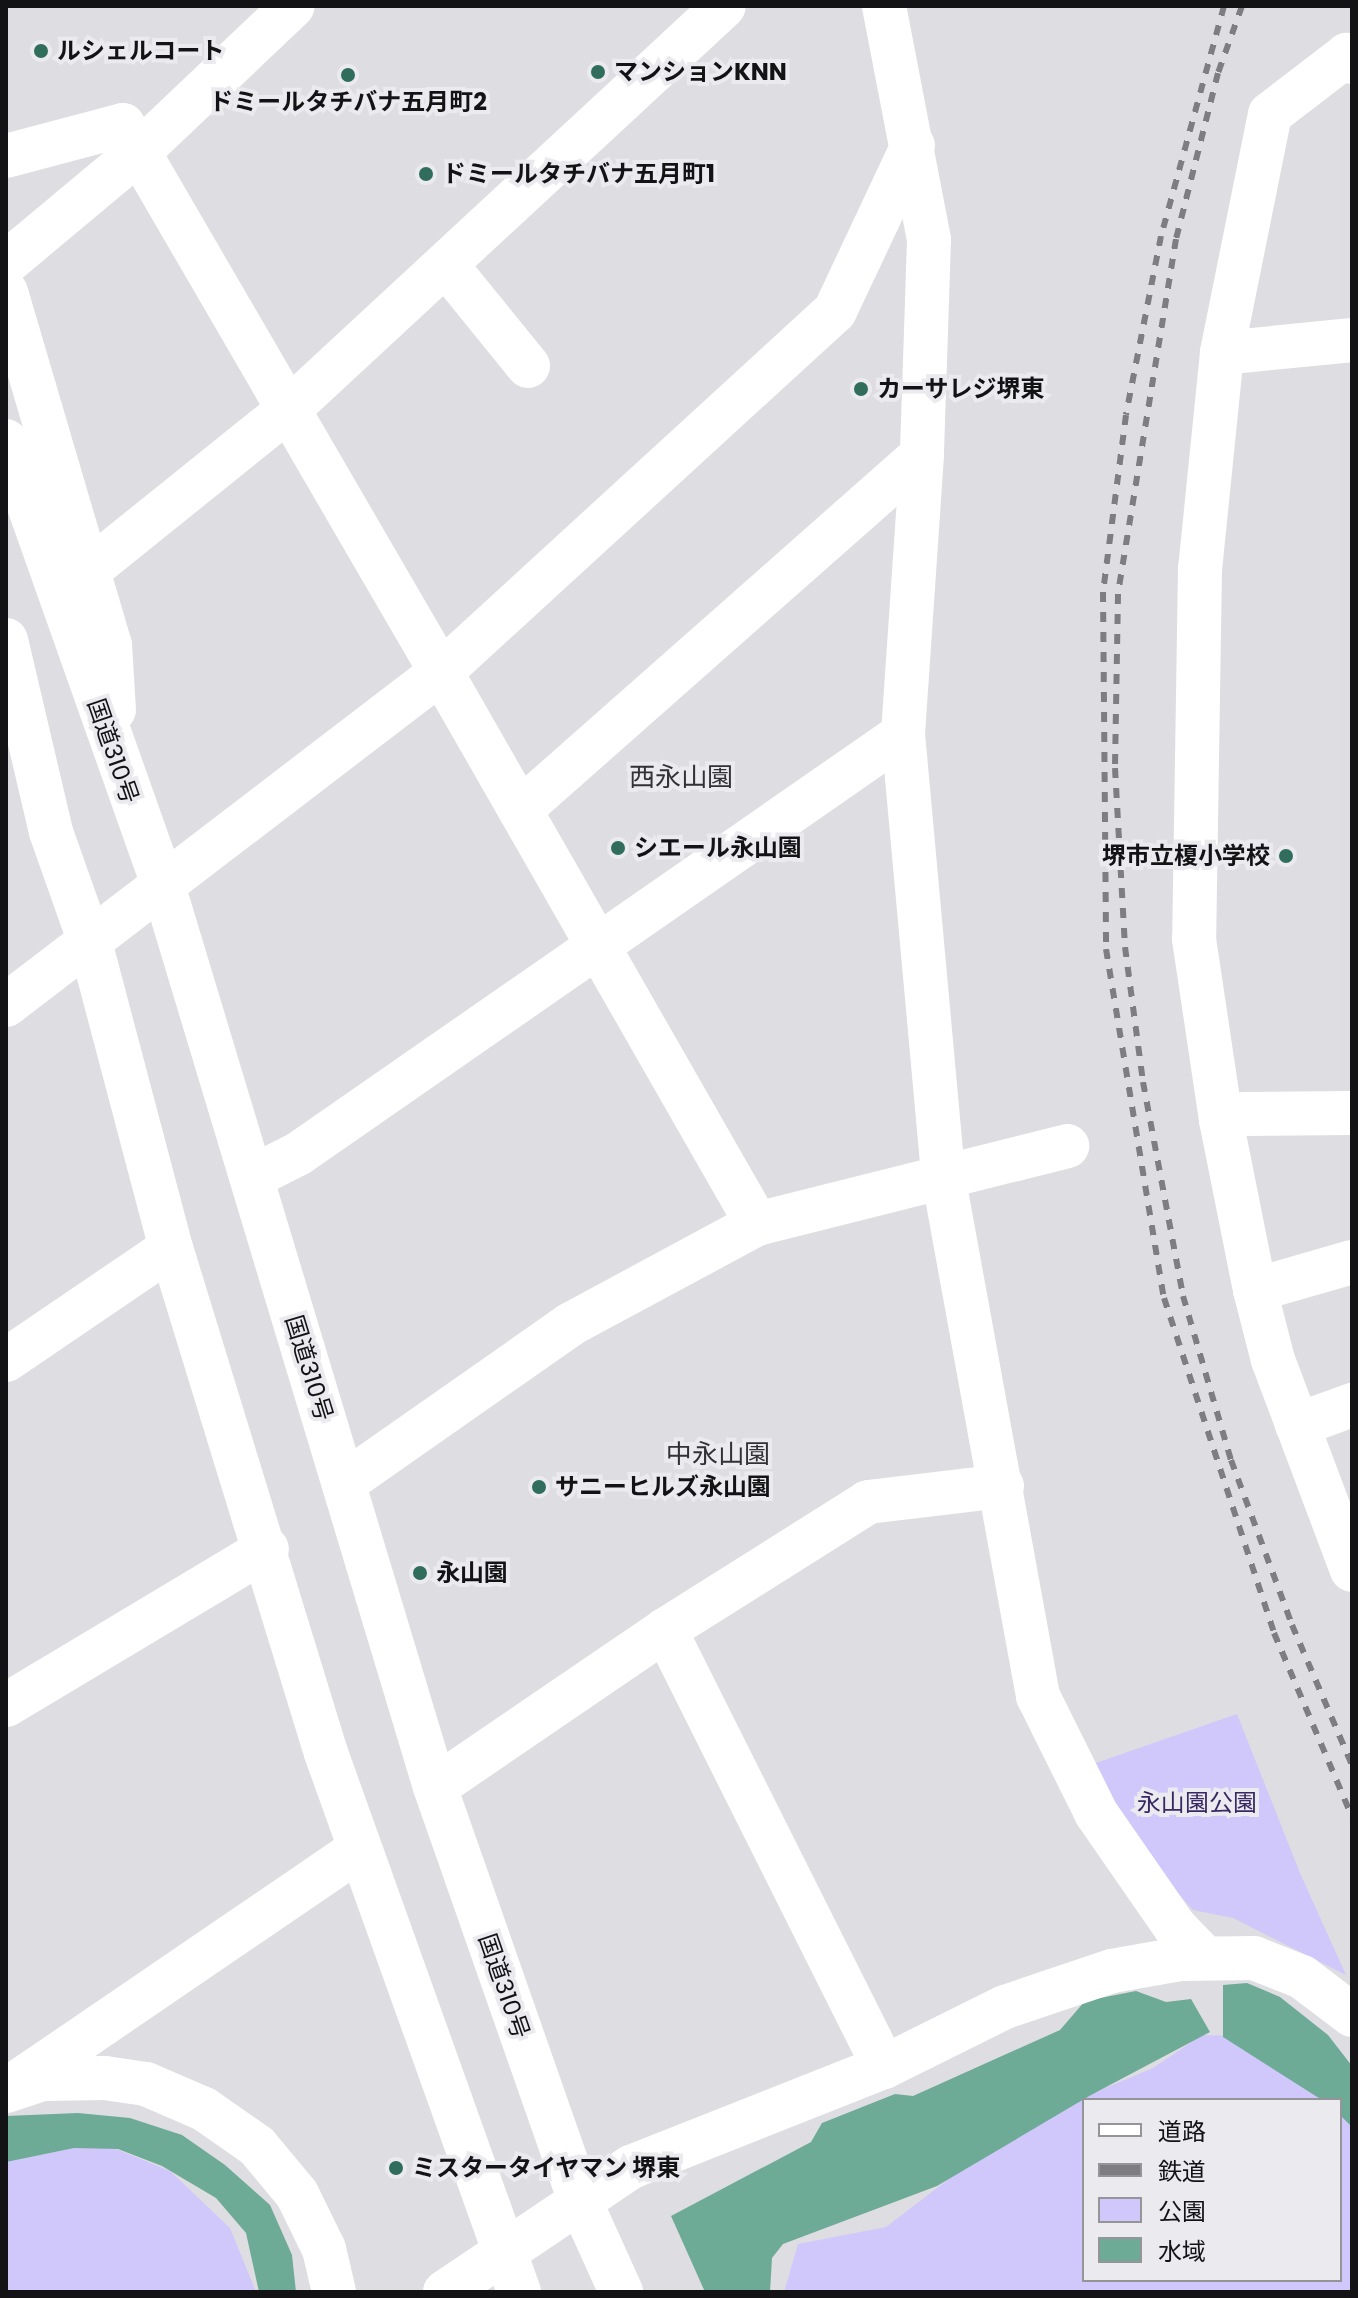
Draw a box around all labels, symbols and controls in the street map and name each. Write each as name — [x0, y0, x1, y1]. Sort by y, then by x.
place label: ルシェルコート — [57, 37, 225, 65]
marker: ルシェルコート — [32, 42, 50, 60]
place label: マンションKNN — [614, 58, 787, 86]
marker: マンションKNN — [589, 63, 607, 81]
marker: ドミールタチバナ五月町2 — [339, 66, 357, 84]
place label: ドミールタチバナ五月町2 — [209, 88, 487, 116]
place label: ドミールタチバナ五月町1 — [442, 160, 715, 188]
marker: ドミールタチバナ五月町1 — [417, 165, 435, 183]
place label: カーサレジ堺東 — [877, 375, 1045, 403]
marker: カーサレジ堺東 — [852, 380, 870, 398]
street label: 国道310号 — [82, 695, 144, 807]
district label: 西永山園 — [629, 762, 733, 794]
place label: シエール永山園 — [634, 834, 802, 862]
marker: シエール永山園 — [609, 839, 627, 857]
place label: 堺市立榎小学校 — [1102, 842, 1270, 870]
marker: 堺市立榎小学校 — [1277, 847, 1295, 865]
street label: 国道310号 — [279, 1312, 339, 1424]
district label: 中永山園 — [666, 1439, 770, 1471]
place label: サニーヒルズ永山園 — [555, 1473, 771, 1501]
marker: サニーヒルズ永山園 — [530, 1478, 548, 1496]
place label: 永山園 — [436, 1559, 508, 1587]
marker: 永山園 — [411, 1564, 429, 1582]
park label: 永山園公園 — [1137, 1789, 1257, 1817]
street label: 国道310号 — [473, 1930, 535, 2042]
legend — [1082, 2098, 1342, 2282]
text: 道路 — [1158, 2115, 1206, 2148]
place label: ミスタータイヤマン 堺東 — [412, 2154, 681, 2182]
text: 鉄道 — [1158, 2155, 1206, 2188]
marker: ミスタータイヤマン 堺東 — [387, 2159, 405, 2177]
text: 公園 — [1158, 2195, 1206, 2228]
text: 水域 — [1158, 2235, 1206, 2268]

